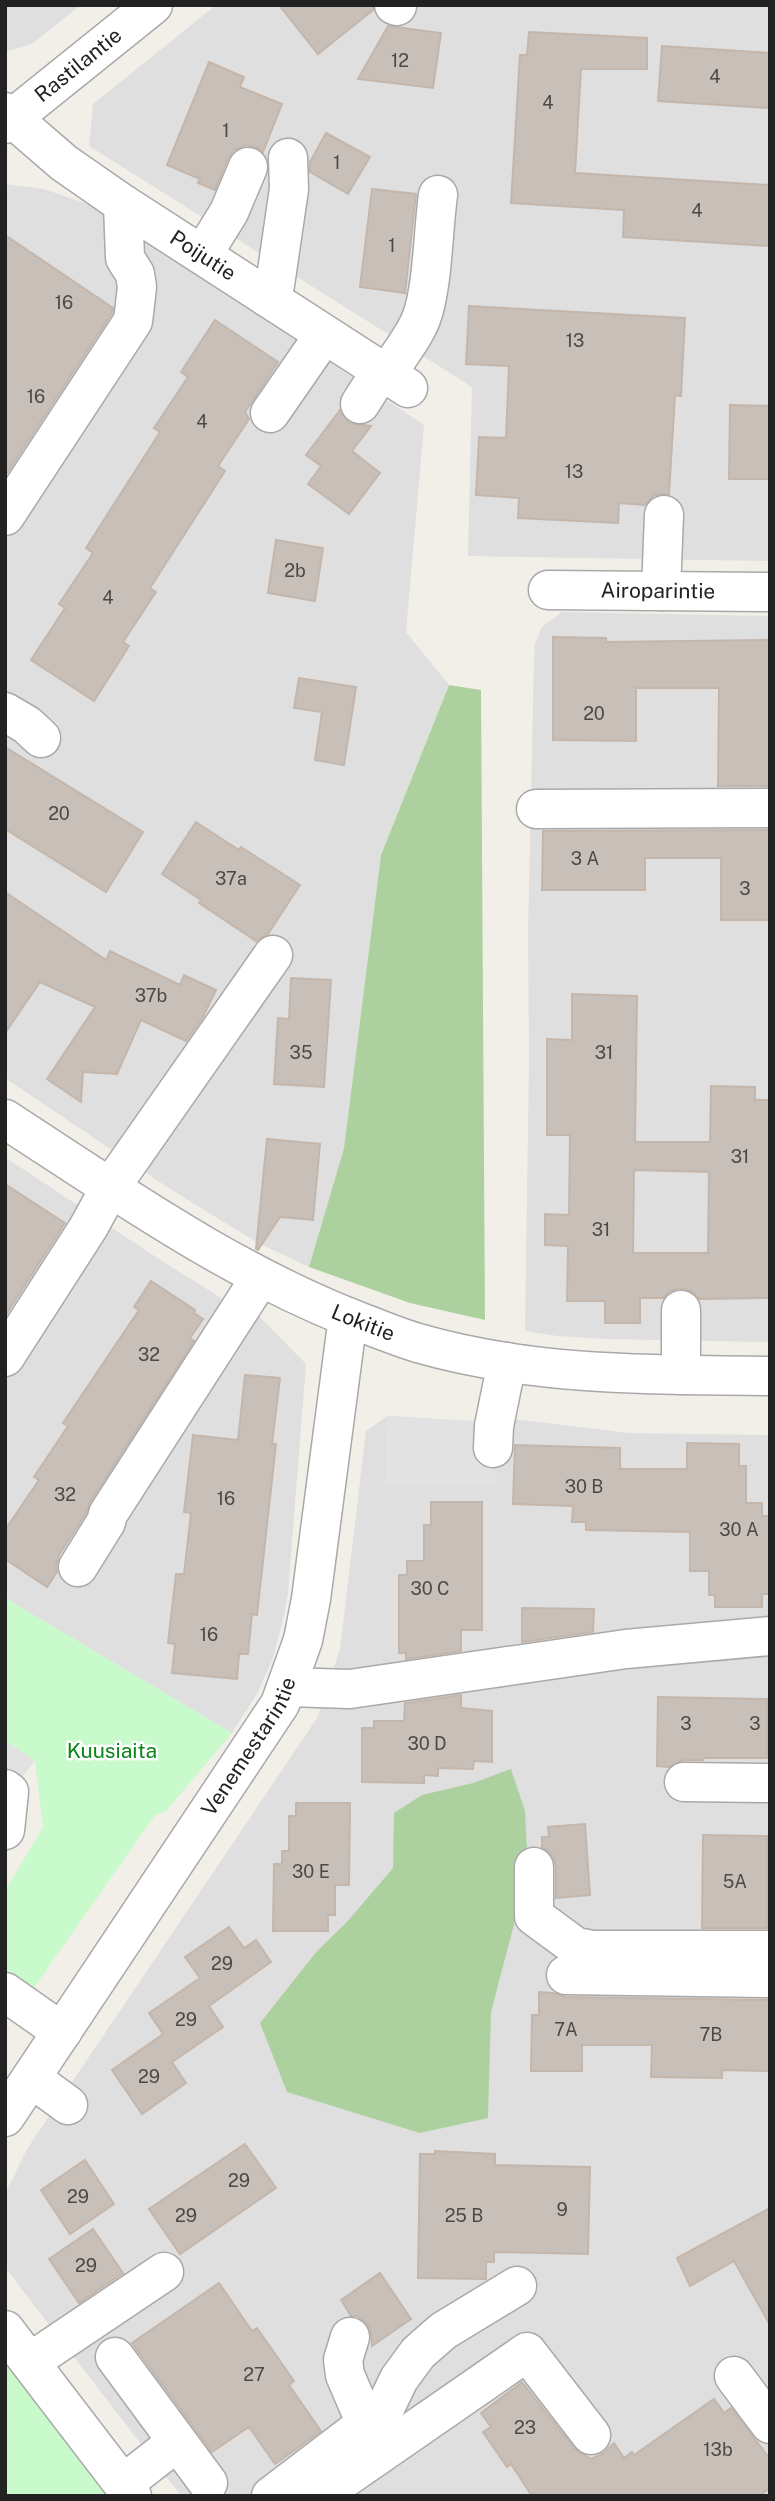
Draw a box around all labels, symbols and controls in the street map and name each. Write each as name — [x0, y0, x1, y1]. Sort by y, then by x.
street label: Rastilantie — [29, 22, 126, 107]
house number: 12 — [391, 50, 409, 71]
house number: 4 — [709, 66, 721, 87]
house number: 4 — [542, 92, 554, 113]
house number: 1 — [222, 120, 230, 141]
house number: 1 — [333, 152, 341, 173]
house number: 4 — [691, 200, 703, 221]
street label: Poijutie — [166, 225, 241, 286]
house number: 1 — [388, 235, 396, 256]
house number: 16 — [55, 292, 73, 313]
house number: 13 — [566, 330, 584, 351]
house number: 16 — [27, 386, 45, 407]
house number: 4 — [196, 411, 208, 432]
house number: 13 — [565, 461, 583, 482]
house number: 2b — [284, 560, 306, 581]
street label: Airoparintie — [601, 577, 715, 604]
house number: 4 — [102, 587, 114, 608]
house number: 20 — [583, 703, 605, 724]
house number: 20 — [48, 803, 70, 824]
house number: 3 A — [571, 848, 599, 869]
house number: 37a — [215, 868, 247, 889]
house number: 3 — [739, 878, 751, 899]
house number: 37b — [135, 985, 167, 1006]
house number: 35 — [290, 1042, 312, 1063]
house number: 31 — [595, 1042, 613, 1063]
house number: 31 — [731, 1146, 749, 1167]
house number: 31 — [592, 1219, 610, 1240]
street label: Lokitie — [328, 1299, 398, 1346]
house number: 32 — [138, 1344, 160, 1365]
house number: 30 B — [565, 1476, 603, 1497]
house number: 32 — [54, 1484, 76, 1505]
house number: 16 — [217, 1488, 235, 1509]
house number: 30 A — [719, 1519, 759, 1540]
house number: 30 C — [410, 1578, 450, 1599]
house number: 16 — [200, 1624, 218, 1645]
street label: Venemestarintie — [196, 1674, 301, 1821]
house number: 3 — [680, 1713, 692, 1734]
house number: 3 — [749, 1713, 761, 1734]
house number: 30 D — [407, 1733, 447, 1754]
park label: Kuusiaita — [67, 1738, 157, 1763]
house number: 30 E — [292, 1861, 330, 1882]
house number: 5A — [723, 1871, 747, 1892]
house number: 29 — [211, 1953, 233, 1974]
house number: 29 — [175, 2009, 197, 2030]
house number: 7A — [554, 2019, 578, 2040]
house number: 7B — [700, 2024, 722, 2045]
house number: 29 — [138, 2066, 160, 2087]
house number: 29 — [228, 2170, 250, 2191]
house number: 29 — [67, 2186, 89, 2207]
house number: 9 — [556, 2199, 568, 2220]
house number: 29 — [175, 2205, 197, 2226]
house number: 25 B — [445, 2205, 483, 2226]
house number: 29 — [75, 2255, 97, 2276]
house number: 27 — [243, 2364, 265, 2385]
house number: 23 — [514, 2417, 536, 2438]
house number: 13b — [703, 2439, 733, 2460]

